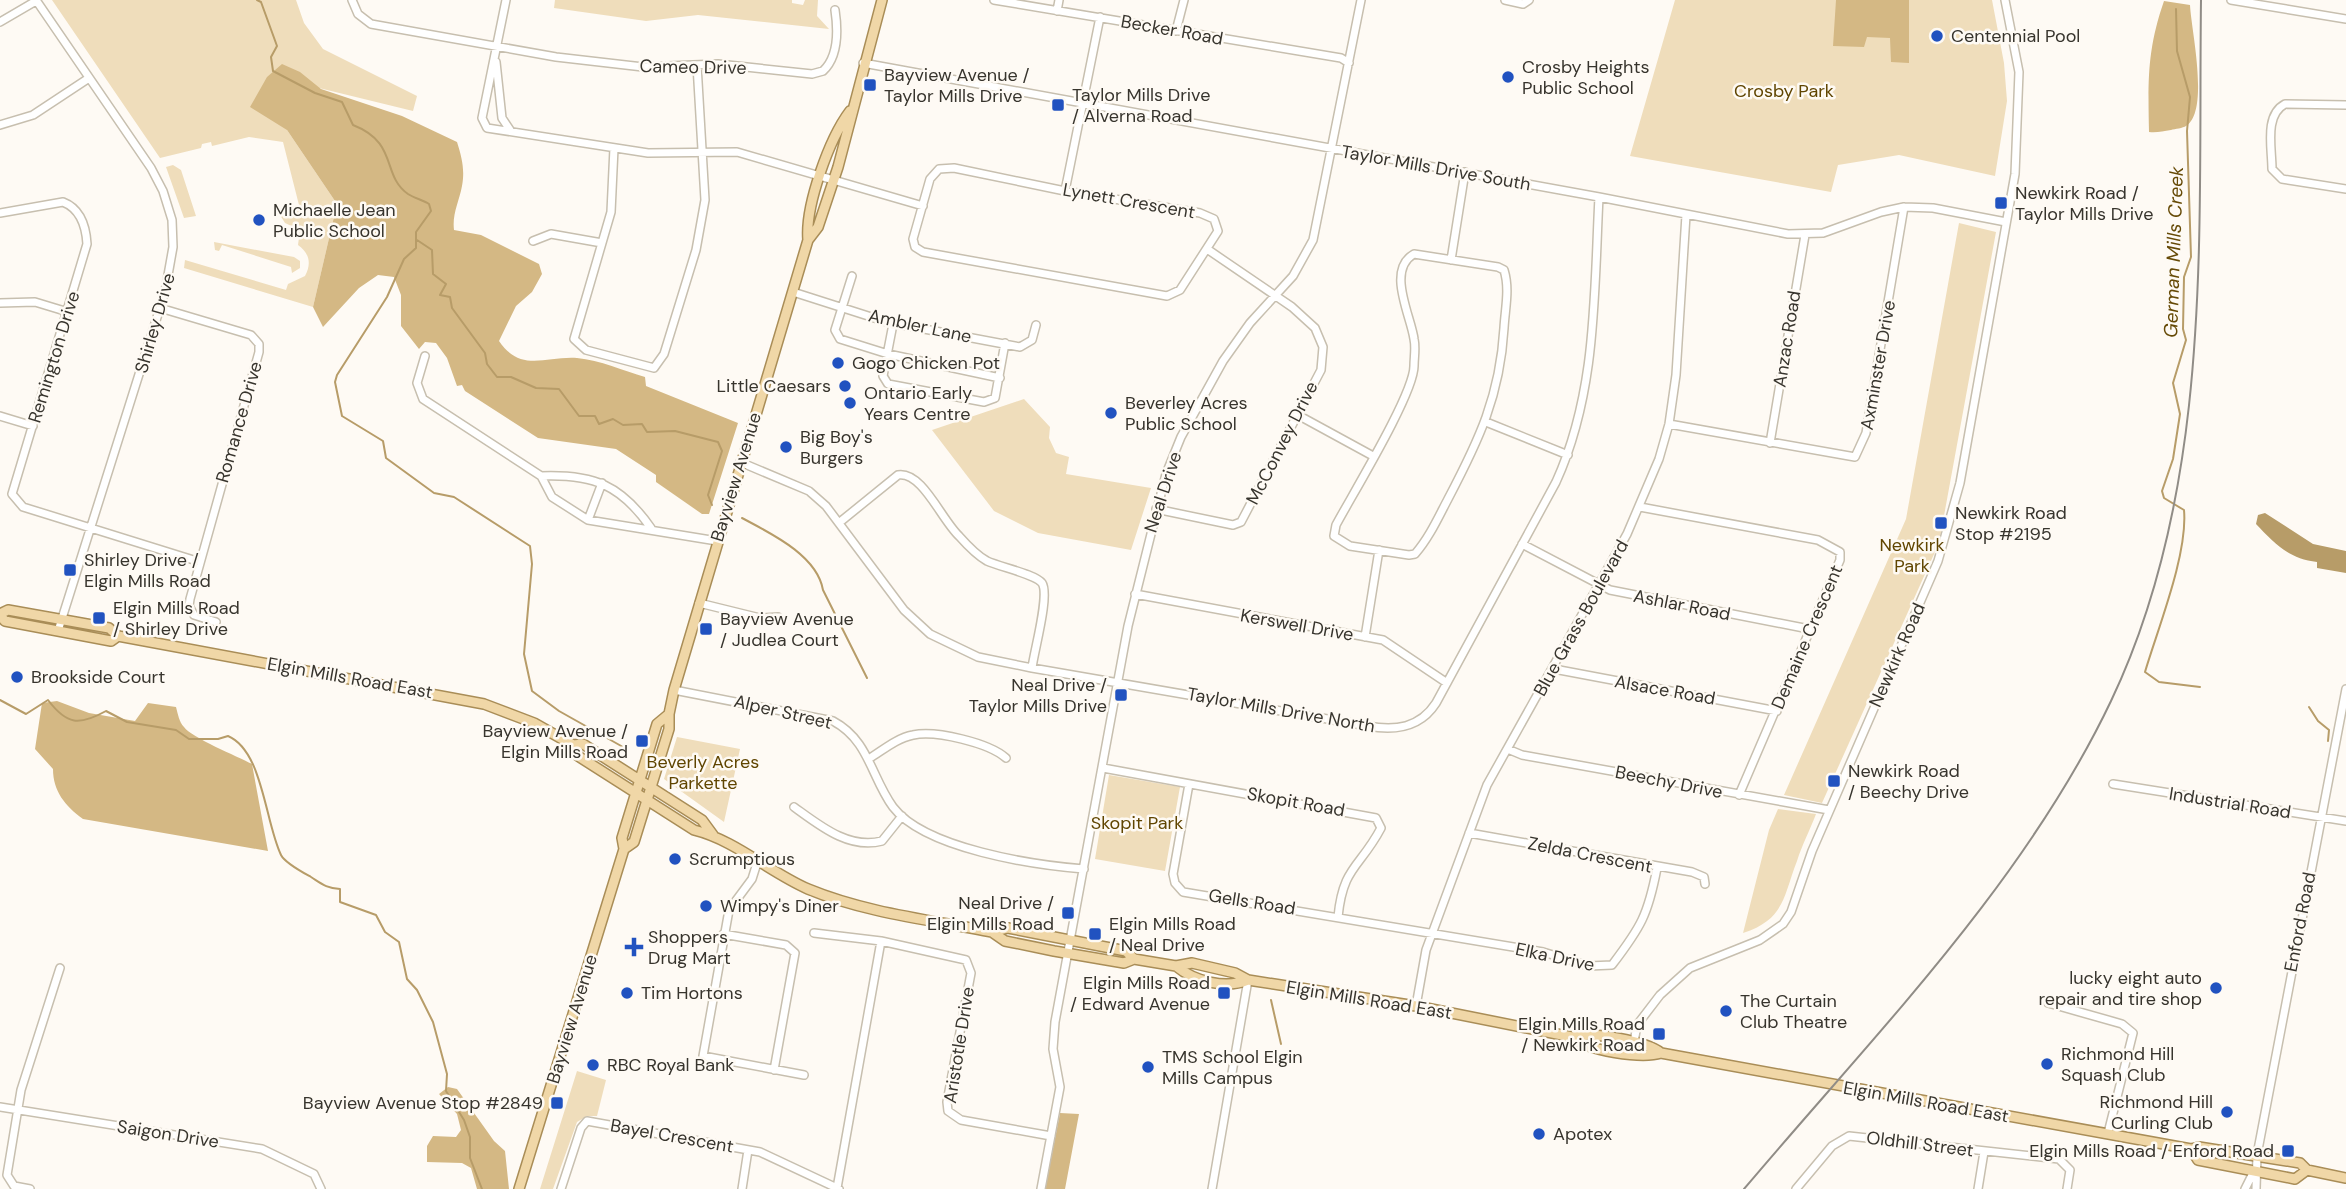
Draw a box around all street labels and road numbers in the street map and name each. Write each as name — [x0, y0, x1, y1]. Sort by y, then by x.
street label: Becker Road — [1119, 9, 1225, 51]
street label: Cameo Drive — [639, 54, 747, 80]
street label: Taylor Mills Drive South — [1339, 140, 1533, 196]
street label: Lynett Crescent — [1061, 178, 1197, 224]
street label: Shirley Drive — [129, 270, 181, 376]
street label: Remington Drive — [23, 288, 85, 426]
street label: Anzac Road — [1768, 289, 1806, 389]
street label: Axminster Drive — [1855, 298, 1901, 432]
street label: Ambler Lane — [866, 303, 974, 349]
street label: Romance Drive — [210, 359, 268, 485]
street label: McConvey Drive — [1241, 377, 1323, 509]
street label: Bayview Avenue — [705, 410, 767, 544]
street label: Neal Drive — [1139, 448, 1187, 536]
street label: Blue Grass Boulevard — [1528, 536, 1634, 700]
street label: Demaine Crescent — [1766, 561, 1848, 713]
street label: Ashlar Road — [1631, 584, 1733, 626]
street label: Newkirk Road — [1863, 599, 1931, 711]
street label: Kerswell Drive — [1239, 603, 1355, 647]
street label: Elgin Mills Road East — [266, 652, 434, 704]
street label: Alsace Road — [1613, 669, 1717, 711]
street label: Taylor Mills Drive North — [1185, 682, 1377, 738]
street label: Alper Street — [732, 689, 834, 735]
street label: Beechy Drive — [1613, 760, 1725, 804]
street label: Skopit Road — [1245, 782, 1347, 822]
street label: Industrial Road — [2167, 782, 2293, 824]
street label: Zelda Crescent — [1526, 831, 1654, 879]
street label: Enford Road — [2279, 870, 2321, 974]
street label: Gells Road — [1207, 883, 1297, 921]
street label: Elka Drive — [1513, 937, 1597, 977]
street label: Bayview Avenue — [541, 952, 603, 1086]
street label: Elgin Mills Road East — [1284, 975, 1454, 1025]
street label: Aristotle Drive — [938, 985, 980, 1105]
street label: Elgin Mills Road East — [1842, 1076, 2010, 1128]
street label: Bayel Crescent — [608, 1113, 736, 1159]
street label: Saigon Drive — [115, 1114, 221, 1154]
street label: Oldhill Street — [1865, 1126, 1975, 1162]

